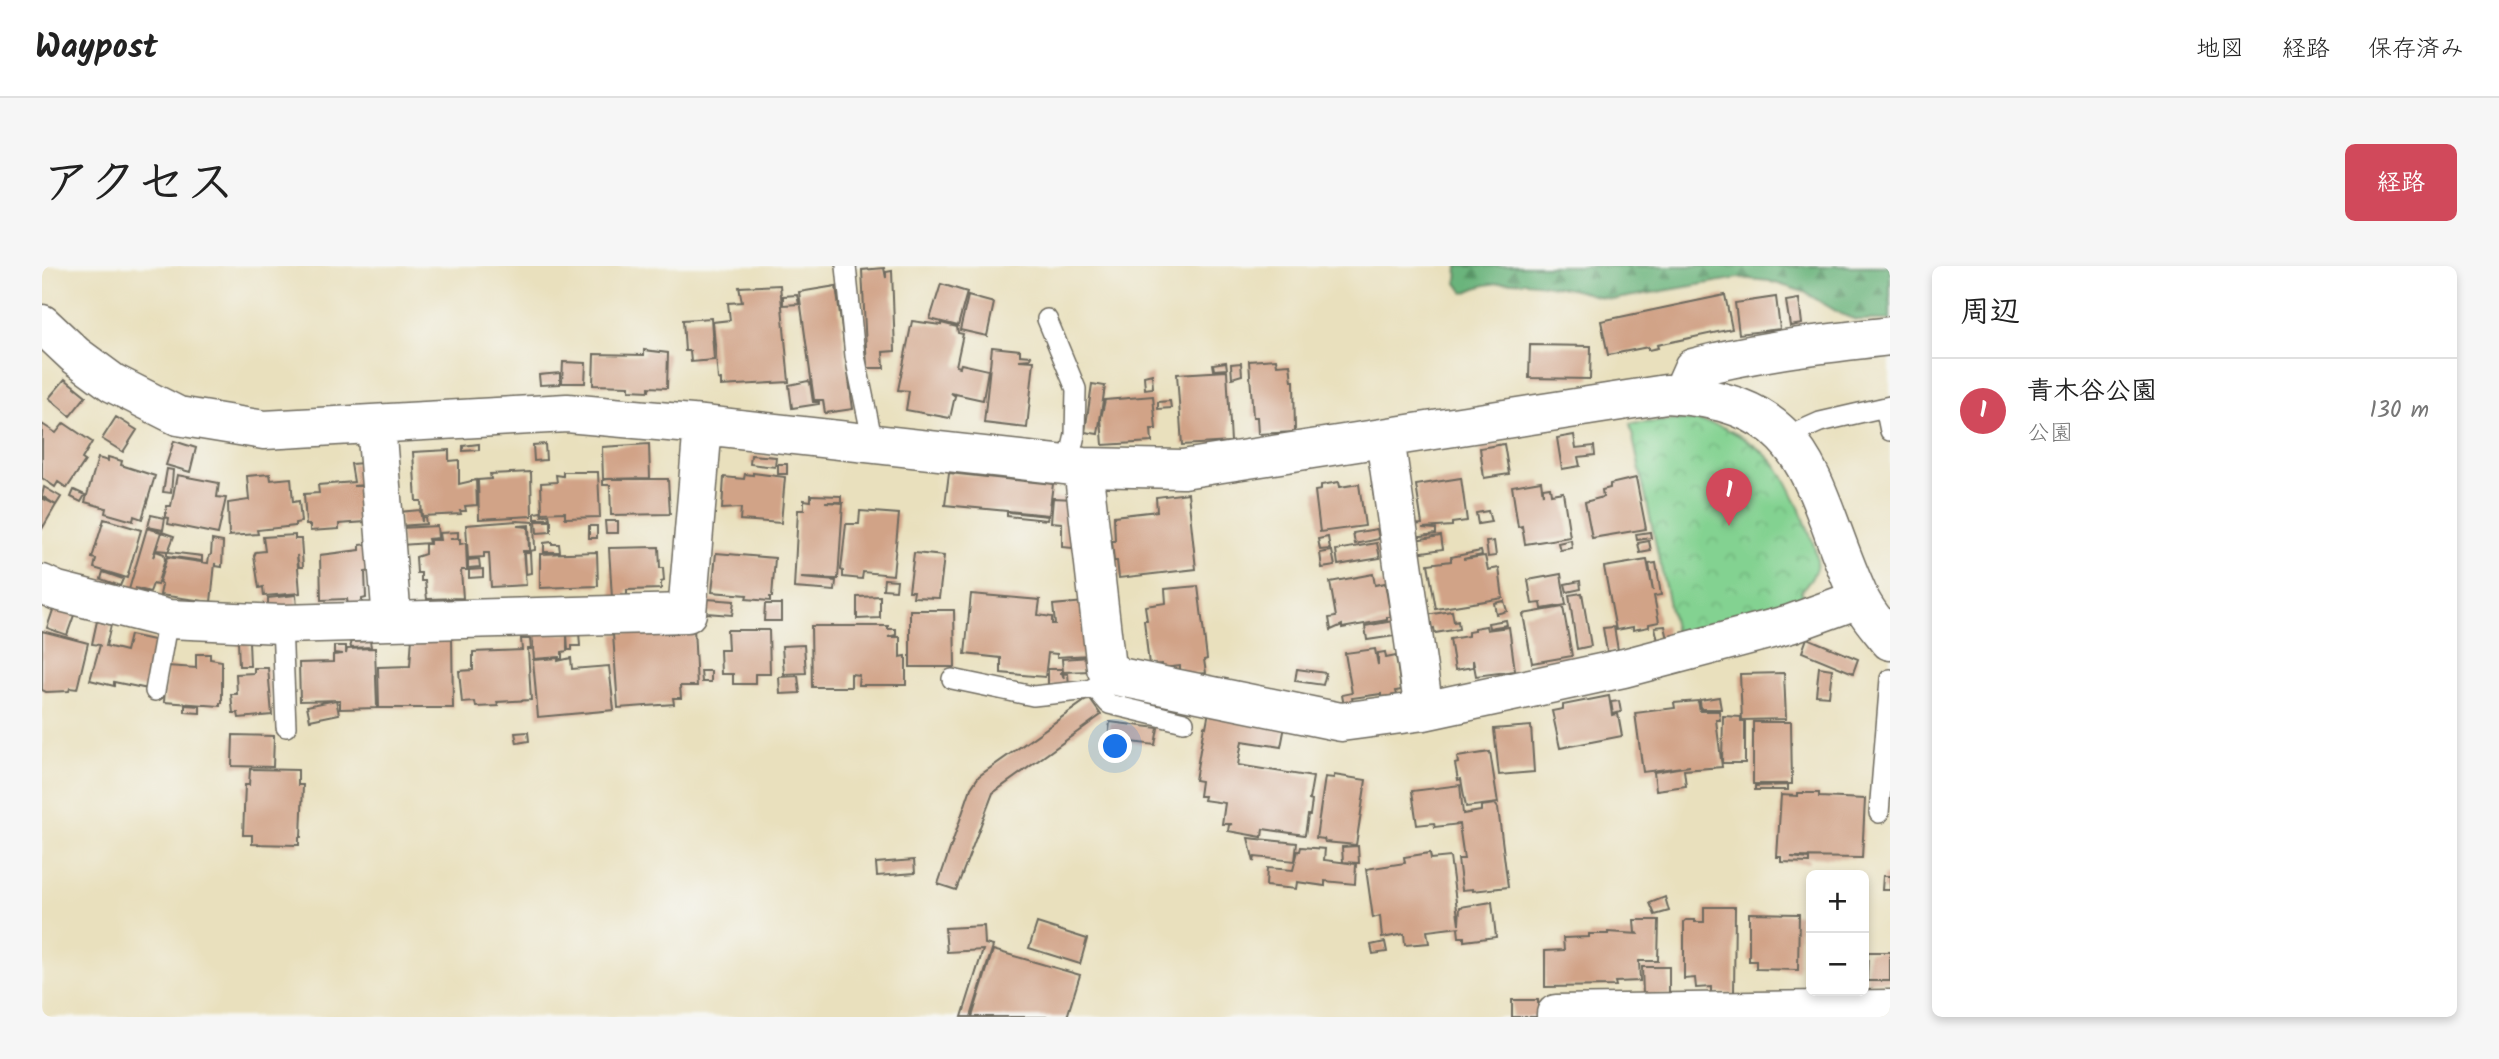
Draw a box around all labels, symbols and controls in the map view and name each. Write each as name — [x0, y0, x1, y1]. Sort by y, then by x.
text: Waypost — [35, 22, 158, 75]
text: 地図 — [2196, 30, 2244, 69]
text: 経路 — [2282, 30, 2330, 69]
text: 保存済み — [2368, 30, 2464, 69]
button: 経路 — [2345, 144, 2457, 221]
text: アクセス — [42, 146, 235, 224]
text: 周辺 — [1960, 289, 2020, 337]
text: 青木谷公園 — [2027, 371, 2157, 413]
text: 1 — [1980, 393, 1986, 429]
text: 130 m — [2370, 393, 2429, 429]
text: 公園 — [2027, 416, 2073, 452]
pin: 1 — [1706, 468, 1752, 526]
your location — [1098, 729, 1132, 763]
map controls — [1806, 870, 1869, 996]
button: + — [1806, 870, 1869, 933]
button: − — [1806, 933, 1869, 996]

